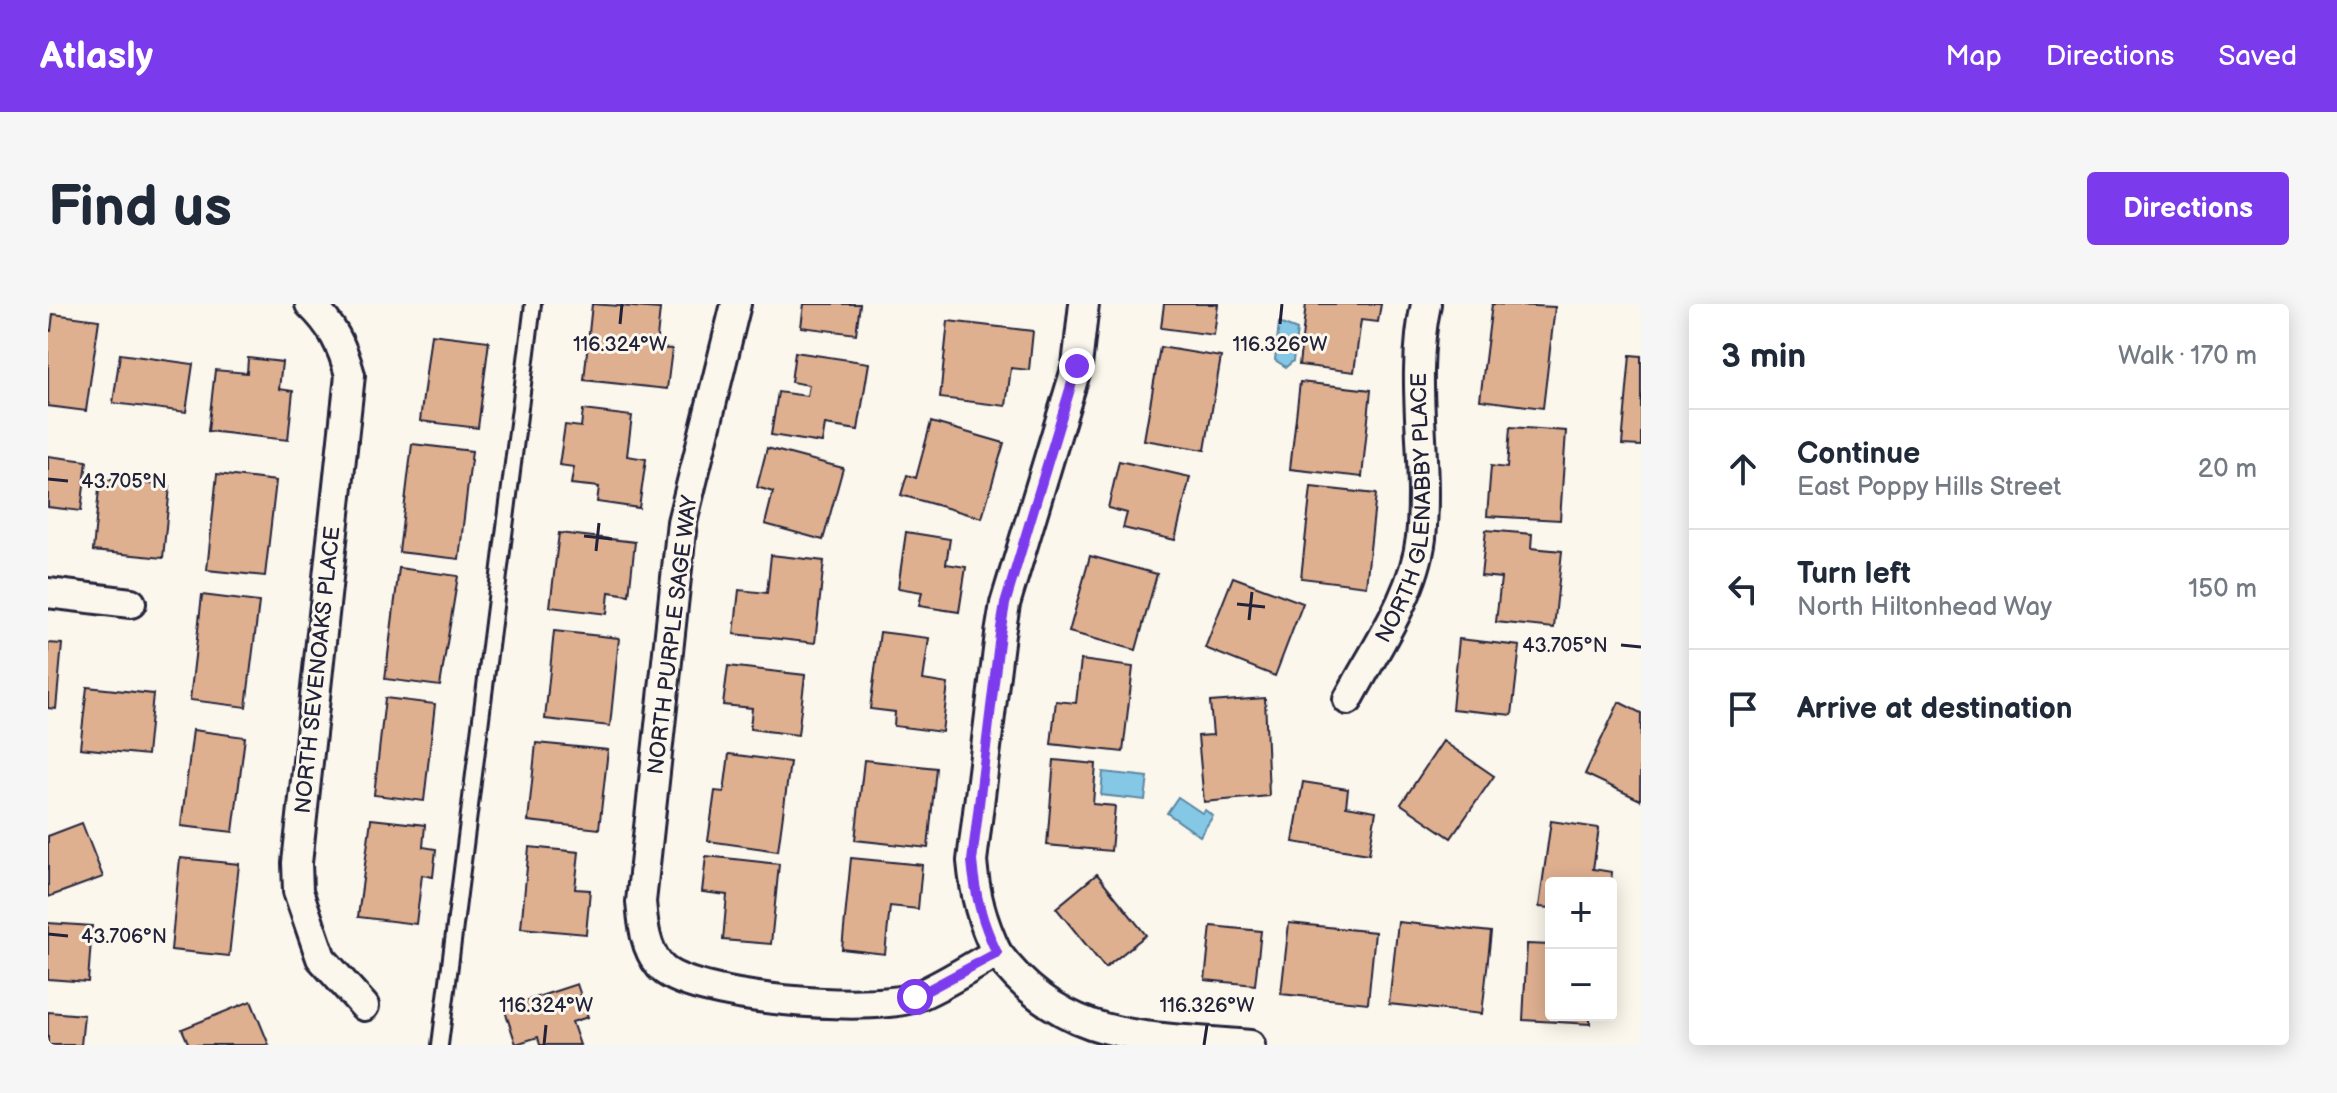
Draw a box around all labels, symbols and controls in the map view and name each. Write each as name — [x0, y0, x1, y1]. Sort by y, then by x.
text: Atlasly — [40, 34, 153, 79]
text: Map — [1945, 40, 2002, 73]
text: Directions — [2046, 40, 2174, 73]
text: Saved — [2218, 40, 2297, 73]
button: Directions — [2087, 172, 2289, 245]
text: Find us — [48, 175, 232, 242]
text: 116.324°W — [573, 333, 667, 357]
text: 116.326°W — [1233, 333, 1327, 357]
text: 3 min — [1721, 336, 1806, 377]
text: Walk · 170 m — [2118, 341, 2257, 372]
route end — [1059, 348, 1095, 384]
street label: NORTH GLENABBY PLACE — [1370, 373, 1437, 647]
text: Continue — [1797, 436, 1920, 472]
icon: ahead — [1721, 447, 1765, 491]
text: 20 m — [2198, 454, 2257, 485]
text: 43.705°N — [81, 470, 167, 494]
text: East Poppy Hills Street — [1797, 472, 2061, 503]
street label: NORTH PURPLE SAGE WAY — [642, 494, 704, 776]
street label: NORTH SEVENOAKS PLACE — [289, 525, 347, 815]
text: Turn left — [1797, 556, 1911, 592]
icon: left — [1721, 567, 1765, 611]
text: 150 m — [2188, 574, 2257, 605]
text: North Hiltonhead Way — [1797, 592, 2052, 623]
text: 43.705°N — [1522, 634, 1608, 658]
icon: arrive — [1721, 687, 1765, 731]
text: Arrive at destination — [1797, 691, 2073, 727]
map controls — [1545, 877, 1617, 1021]
button: + — [1545, 877, 1617, 949]
text: 43.706°N — [81, 925, 167, 949]
button: − — [1545, 949, 1617, 1021]
route start — [897, 979, 933, 1015]
text: 116.324°W — [499, 994, 593, 1018]
text: 116.326°W — [1160, 994, 1254, 1018]

